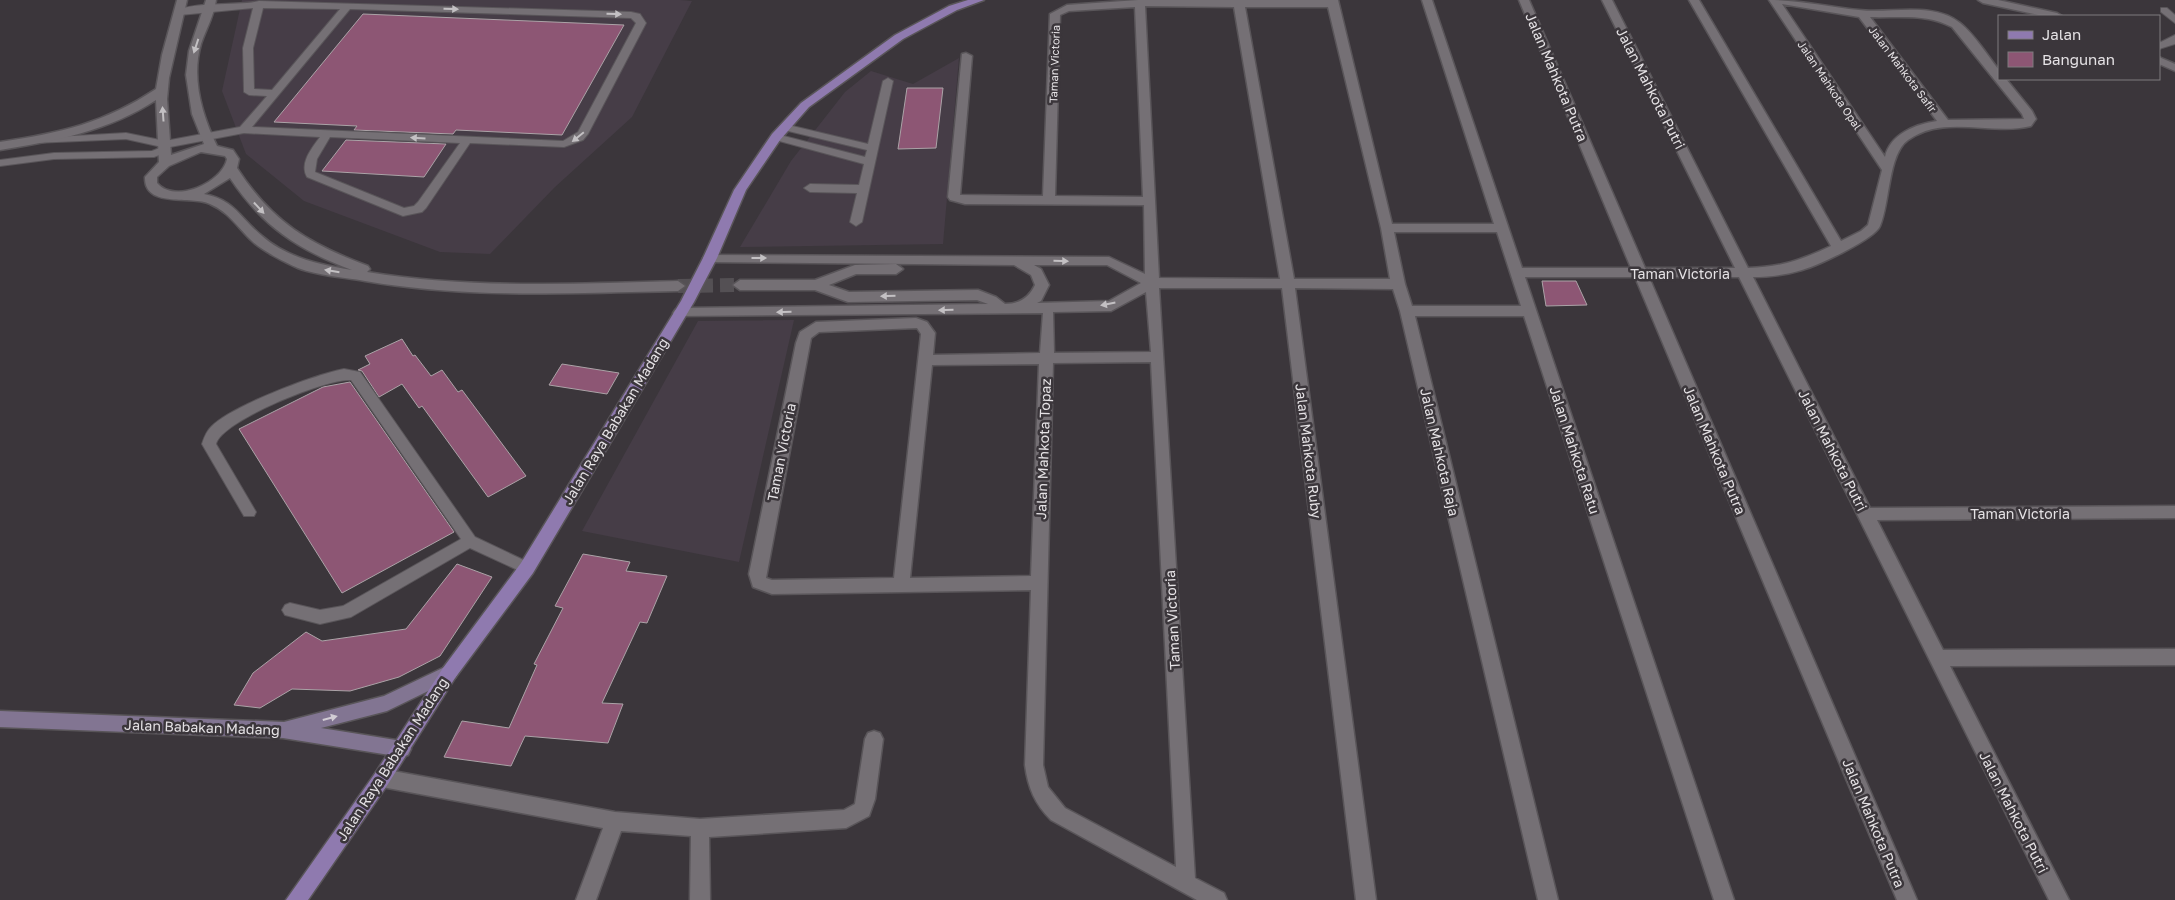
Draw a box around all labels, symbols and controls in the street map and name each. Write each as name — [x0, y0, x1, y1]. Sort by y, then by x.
one-way arrow — [444, 6, 460, 14]
street label: Jalan Mahkota Putra — [1522, 10, 1592, 144]
one-way arrow — [606, 11, 622, 19]
legend — [1998, 15, 2160, 80]
street label: Jalan Mahkota Safir — [1866, 23, 1940, 115]
street label: Jalan Mahkota Putri — [1613, 24, 1689, 152]
street label: Taman Victoria — [1046, 25, 1062, 103]
text: Jalan — [2042, 25, 2081, 43]
street label: Jalan Mahkota Opal — [1795, 38, 1865, 132]
one-way arrow — [192, 39, 200, 54]
text: Bangunan — [2042, 50, 2115, 68]
one-way arrow — [159, 105, 167, 121]
one-way arrow — [571, 131, 584, 142]
one-way arrow — [410, 134, 426, 142]
one-way arrow — [253, 202, 265, 214]
one-way arrow — [751, 255, 767, 263]
one-way arrow — [1054, 257, 1070, 265]
street label: Taman Victoria — [1630, 265, 1730, 282]
one-way arrow — [324, 267, 340, 275]
one-way arrow — [880, 292, 896, 300]
one-way arrow — [1100, 301, 1116, 309]
one-way arrow — [938, 306, 954, 314]
one-way arrow — [775, 308, 791, 316]
street label: Jalan Raya Babakan Madang — [558, 335, 672, 507]
street label: Jalan Mahkota Topaz — [1032, 378, 1054, 520]
street label: Jalan Mahkota Ruby — [1292, 383, 1326, 520]
street label: Jalan Mahkota Putra — [1680, 383, 1750, 517]
street label: Jalan Mahkota Ratu — [1546, 384, 1604, 516]
street label: Jalan Mahkota Raja — [1417, 386, 1463, 518]
street label: Jalan Mahkota Putri — [1795, 386, 1871, 514]
street label: Taman Victoria — [763, 401, 799, 503]
street label: Taman Victoria — [1970, 505, 2070, 522]
street label: Taman Victoria — [1161, 570, 1183, 670]
street label: Jalan Raya Babakan Madang — [333, 674, 451, 844]
one-way arrow — [323, 714, 338, 722]
street label: Jalan Babakan Madang — [124, 716, 280, 738]
street label: Jalan Mahkota Putri — [1976, 748, 2052, 876]
street label: Jalan Mahkota Putra — [1839, 756, 1909, 890]

